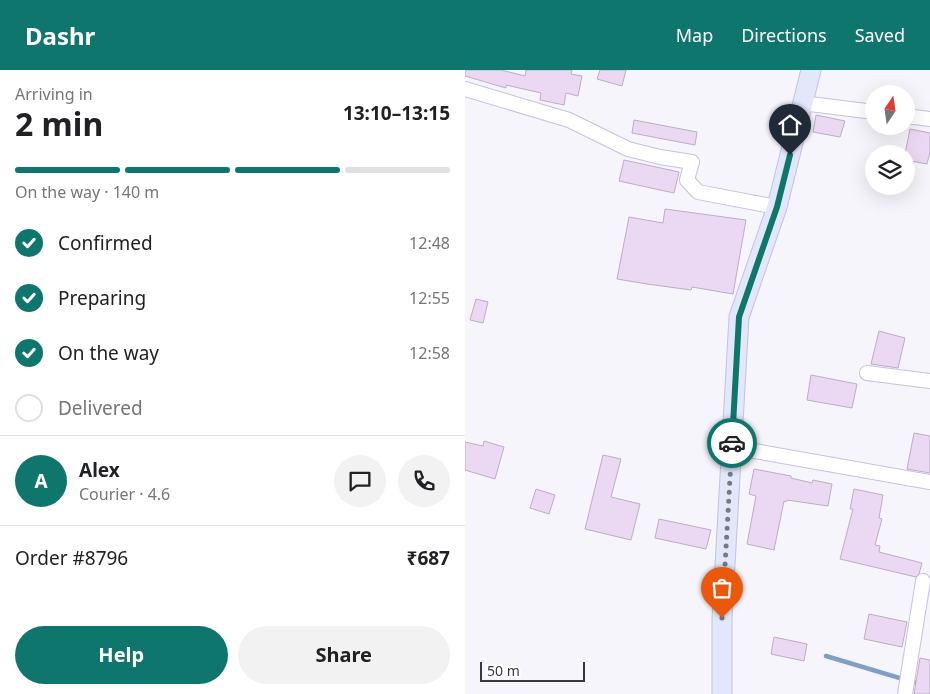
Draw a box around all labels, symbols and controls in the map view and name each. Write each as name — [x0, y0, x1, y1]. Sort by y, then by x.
text: Dashr — [25, 19, 95, 52]
text: Map — [676, 23, 713, 47]
text: Directions — [741, 23, 827, 47]
text: Saved — [855, 23, 905, 47]
text: Arriving in — [15, 83, 93, 105]
north arrow — [865, 85, 915, 135]
map controls — [865, 85, 915, 195]
text: 13:10–13:15 — [343, 100, 450, 126]
text: 2 min — [15, 102, 103, 145]
pin — [769, 104, 811, 155]
icon: home — [776, 111, 804, 139]
button: layers — [865, 145, 915, 195]
text: On the way · 140 m — [15, 181, 159, 203]
icon: check — [15, 229, 43, 257]
text: Confirmed — [58, 230, 153, 256]
text: 12:48 — [409, 232, 450, 254]
icon: check — [15, 284, 43, 312]
text: Preparing — [58, 285, 146, 311]
text: 12:55 — [409, 287, 450, 309]
icon: check — [15, 339, 43, 367]
text: On the way — [58, 340, 159, 366]
text: 12:58 — [409, 342, 450, 364]
text: Delivered — [58, 395, 143, 421]
courier — [707, 418, 757, 468]
icon: car — [718, 429, 746, 457]
button: chat — [334, 455, 386, 507]
button: phone — [398, 455, 450, 507]
text: Alex — [79, 457, 120, 483]
text: A — [34, 468, 48, 494]
text: Courier · 4.6 — [79, 483, 170, 505]
text: Order #8796 — [15, 545, 128, 571]
text: ₹687 — [407, 545, 450, 571]
pin — [701, 567, 743, 618]
icon: bag — [708, 574, 736, 602]
button: Help — [15, 626, 228, 684]
button: Share — [238, 626, 450, 684]
scale bar — [480, 659, 585, 682]
text: 50 m — [487, 661, 520, 680]

